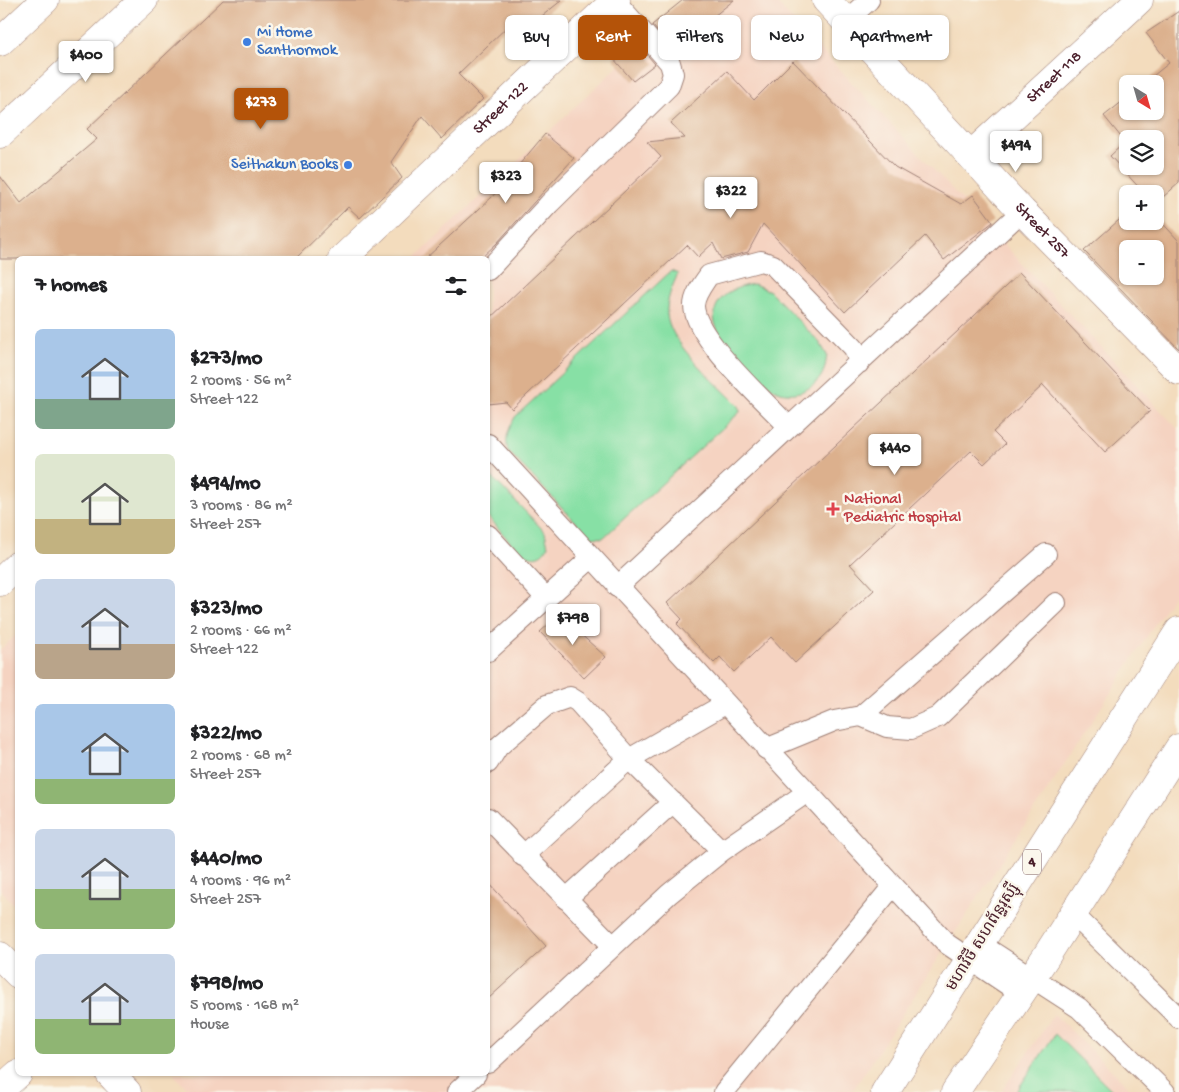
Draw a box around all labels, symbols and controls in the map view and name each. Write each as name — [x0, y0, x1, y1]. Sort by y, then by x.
chip: Buy — [505, 15, 568, 60]
chip: Rent — [578, 15, 648, 60]
chip: Filters — [658, 15, 741, 60]
chip: New — [751, 15, 822, 60]
chip: Apartment — [832, 15, 949, 60]
place label: Mi Home Santhormok — [257, 24, 339, 61]
marker: Mi Home Santhormok — [241, 36, 253, 48]
pin: $400 — [56, 41, 116, 83]
text: $400 — [70, 47, 102, 66]
street label: Street 118 — [1023, 47, 1086, 108]
north arrow — [1119, 75, 1164, 120]
map controls — [1119, 75, 1164, 285]
street label: Street 122 — [470, 78, 533, 139]
pin: $273 — [231, 88, 291, 130]
text: $273 — [245, 94, 277, 113]
pin: $494 — [986, 130, 1046, 173]
button: layers — [1119, 130, 1164, 175]
text: $494 — [1001, 137, 1031, 156]
place label: Seithakun Books — [231, 156, 339, 175]
marker: Seithakun Books — [342, 159, 354, 171]
pin: $323 — [476, 162, 536, 204]
text: $323 — [490, 168, 522, 187]
pin: $322 — [701, 176, 761, 219]
text: $322 — [715, 183, 747, 202]
button: + — [1119, 185, 1164, 230]
street label: Street 257 — [1010, 199, 1074, 263]
button: − — [1119, 240, 1164, 285]
icon: filters — [442, 272, 470, 300]
text: 7 homes — [35, 274, 107, 299]
text: $273/mo — [190, 347, 262, 372]
icon: home — [75, 349, 135, 409]
text: 2 rooms · 56 m² — [190, 372, 292, 391]
text: Street 122 — [190, 391, 259, 410]
pin: $440 — [865, 434, 925, 476]
text: $440 — [879, 440, 911, 459]
text: $494/mo — [190, 472, 261, 497]
icon: home — [75, 474, 135, 534]
place label: National Pediatric Hospital — [843, 491, 961, 528]
text: 3 rooms · 86 m² — [190, 497, 293, 516]
marker: National Pediatric Hospital — [826, 502, 840, 516]
text: Street 257 — [190, 516, 261, 535]
text: $323/mo — [190, 597, 262, 622]
icon: home — [75, 599, 135, 659]
pin: $798 — [543, 604, 603, 646]
text: $798 — [557, 610, 589, 629]
text: 2 rooms · 66 m² — [190, 622, 291, 641]
text: Street 122 — [190, 641, 259, 660]
text: $322/mo — [190, 722, 262, 747]
icon: home — [75, 724, 135, 784]
text: 2 rooms · 68 m² — [190, 747, 292, 766]
text: Street 257 — [190, 766, 261, 785]
text: $440/mo — [190, 847, 262, 872]
icon: home — [75, 849, 135, 909]
road number: 4 — [1023, 850, 1041, 874]
text: 4 rooms · 96 m² — [190, 872, 291, 891]
street label: មហាវិថី សហព័ន្ធរុស្ស៊ី — [940, 878, 1027, 996]
text: Street 257 — [190, 891, 261, 910]
text: $798/mo — [190, 972, 263, 997]
icon: home — [75, 974, 135, 1034]
text: 5 rooms · 168 m² — [190, 997, 299, 1016]
text: House — [190, 1016, 229, 1035]

